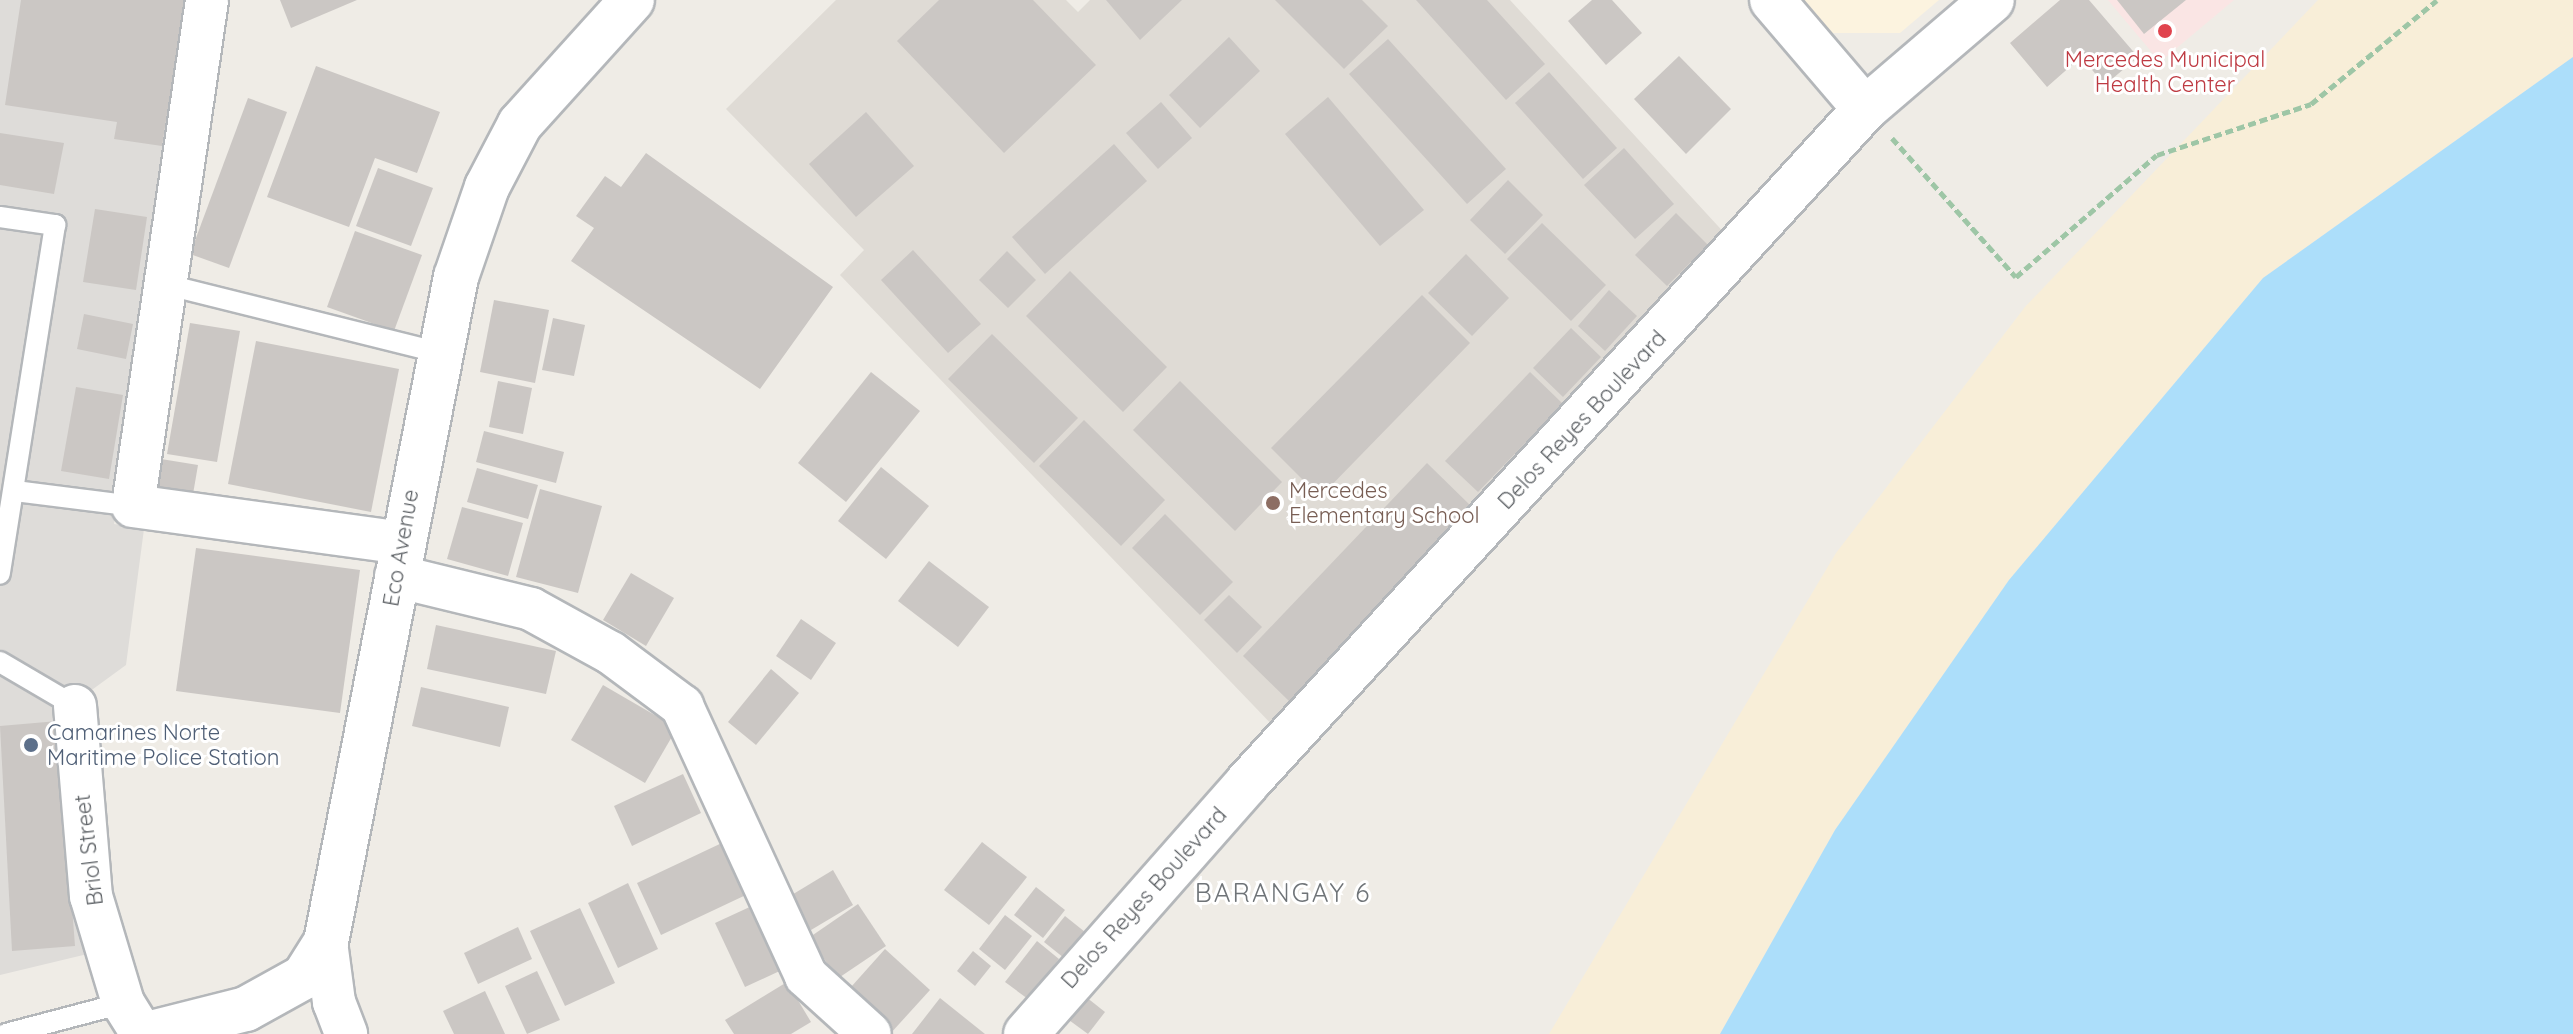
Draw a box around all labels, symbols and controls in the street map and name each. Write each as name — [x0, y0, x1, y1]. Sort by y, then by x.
marker: Mercedes Municipal Health Center — [2154, 20, 2176, 42]
place label: Mercedes Municipal Health Center — [2065, 46, 2265, 98]
street label: Delos Reyes Boulevard — [1492, 325, 1672, 515]
place label: Mercedes Elementary School — [1289, 477, 1480, 528]
street label: Eco Avenue — [378, 487, 424, 609]
marker: Mercedes Elementary School — [1264, 494, 1282, 512]
place label: Camarines Norte Maritime Police Station — [47, 719, 279, 770]
marker: Camarines Norte Maritime Police Station — [22, 736, 40, 754]
street label: Briol Street — [69, 793, 109, 907]
street label: Delos Reyes Boulevard — [1056, 802, 1232, 994]
district label: BARANGAY 6 — [1195, 877, 1371, 909]

